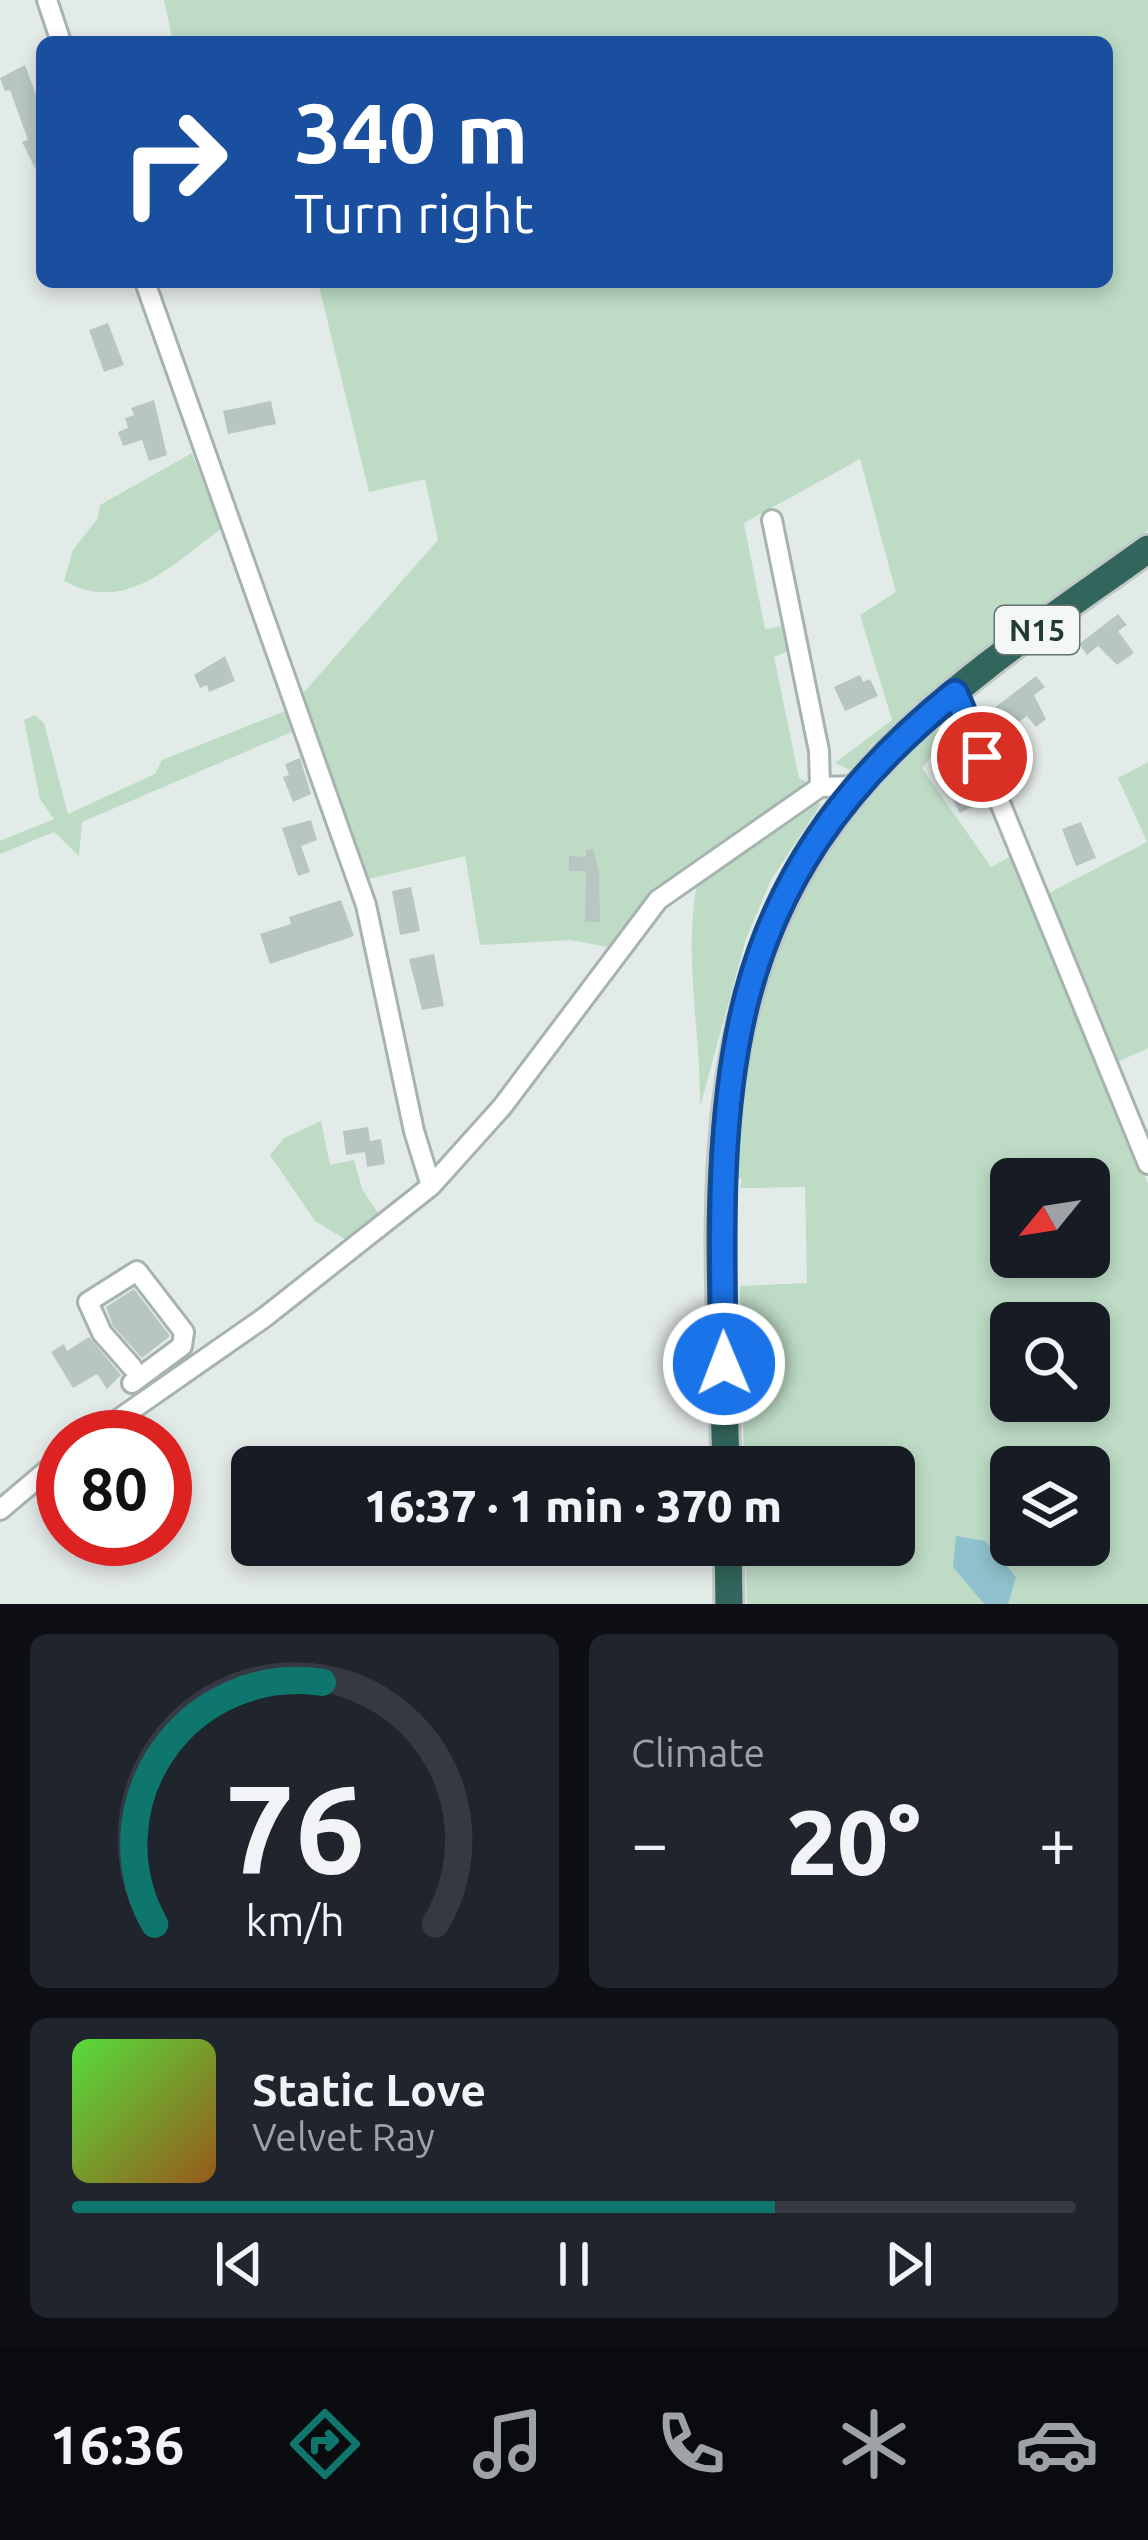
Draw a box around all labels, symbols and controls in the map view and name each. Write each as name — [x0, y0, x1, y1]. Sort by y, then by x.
icon: right — [96, 84, 252, 240]
text: 340 m — [294, 85, 528, 179]
text: Turn right — [294, 183, 534, 243]
road number: N15 — [995, 606, 1079, 654]
pin — [931, 706, 1033, 808]
icon: arrive — [949, 724, 1015, 790]
north arrow — [990, 1158, 1110, 1278]
map controls — [990, 1158, 1110, 1566]
position arrow — [661, 1301, 787, 1427]
button: search — [990, 1302, 1110, 1422]
speed limit sign: 80 — [36, 1410, 192, 1566]
button: layers — [990, 1446, 1110, 1566]
text: 16:37 · 1 min · 370 m — [364, 1480, 782, 1531]
text: Climate — [631, 1731, 765, 1774]
text: 76 — [224, 1757, 365, 1897]
text: 20° — [786, 1791, 921, 1892]
text: − — [631, 1805, 668, 1879]
text: + — [1039, 1805, 1076, 1879]
text: km/h — [245, 1896, 344, 1944]
text: Static Love — [252, 2064, 486, 2115]
text: Velvet Ray — [252, 2115, 435, 2158]
icon: previous — [206, 2231, 272, 2297]
icon: pause — [541, 2231, 607, 2297]
icon: next — [876, 2231, 942, 2297]
icon: directions — [283, 2402, 367, 2486]
icon: music — [466, 2402, 550, 2486]
icon: phone — [649, 2402, 733, 2486]
icon: climate — [832, 2402, 916, 2486]
icon: car — [1015, 2402, 1099, 2486]
text: 16:36 — [49, 2414, 185, 2474]

